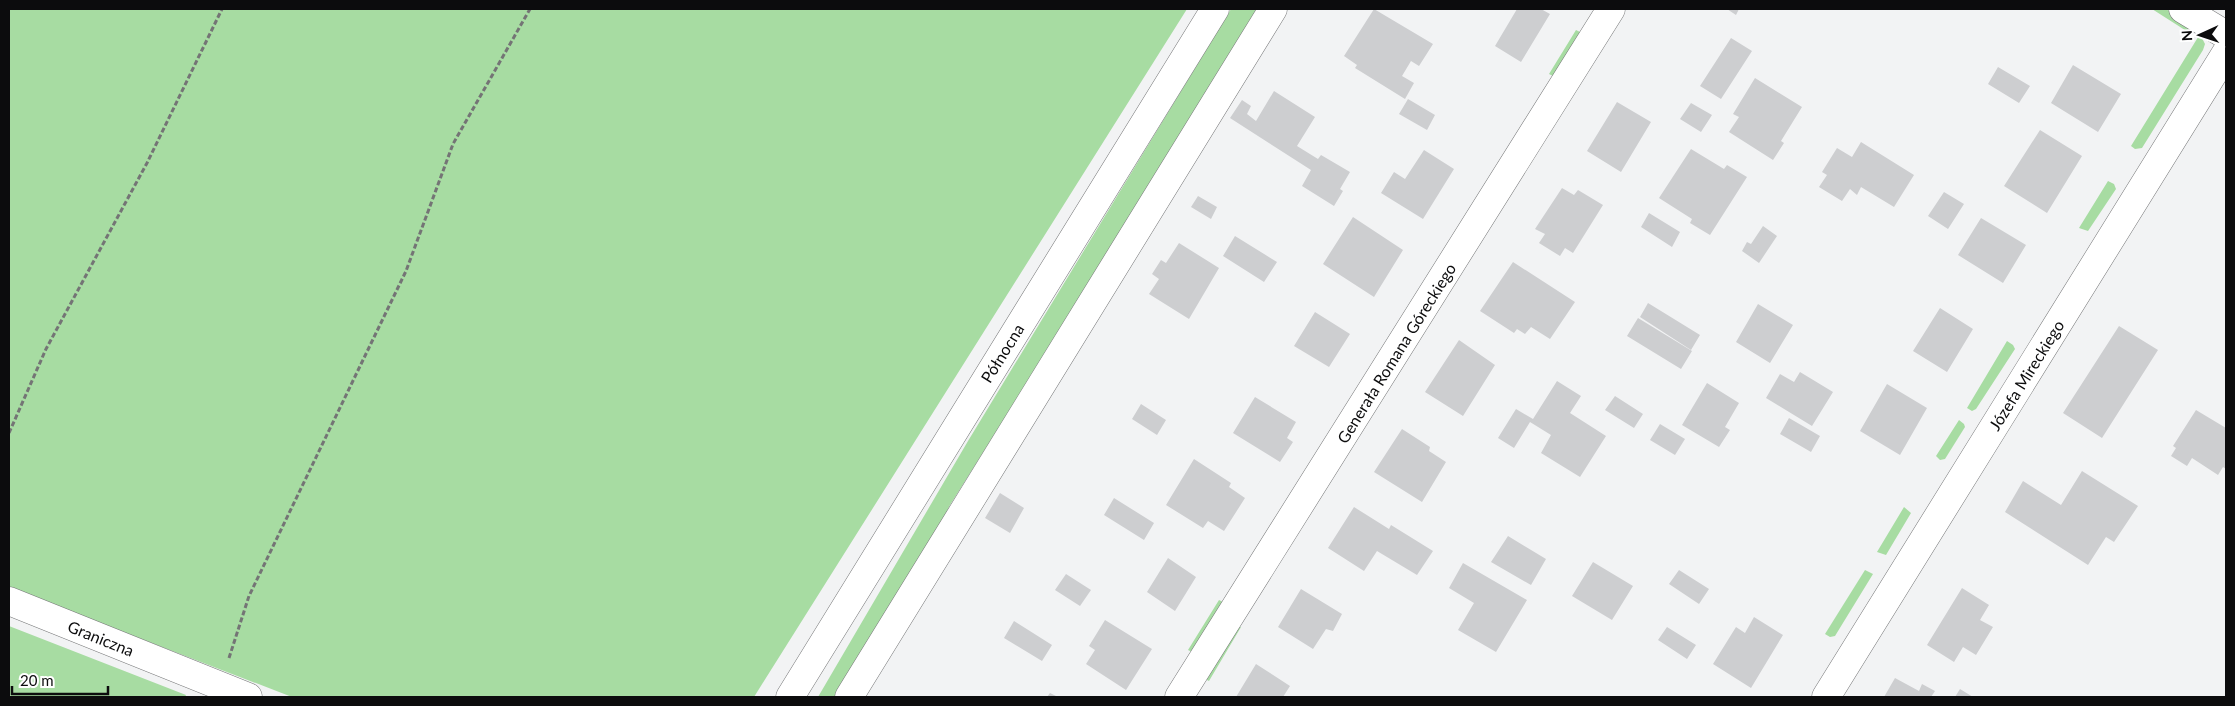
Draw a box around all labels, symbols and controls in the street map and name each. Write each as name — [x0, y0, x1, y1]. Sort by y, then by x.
north arrow — [2175, 10, 2225, 60]
text: N — [2178, 30, 2195, 42]
street label: Generała Romana Góreckiego — [1333, 259, 1459, 447]
street label: Józefa Mireckiego — [1984, 316, 2068, 434]
street label: Północna — [977, 320, 1027, 386]
street label: Graniczna — [65, 616, 137, 660]
scale bar — [12, 664, 109, 696]
text: 20 m — [20, 671, 54, 689]

